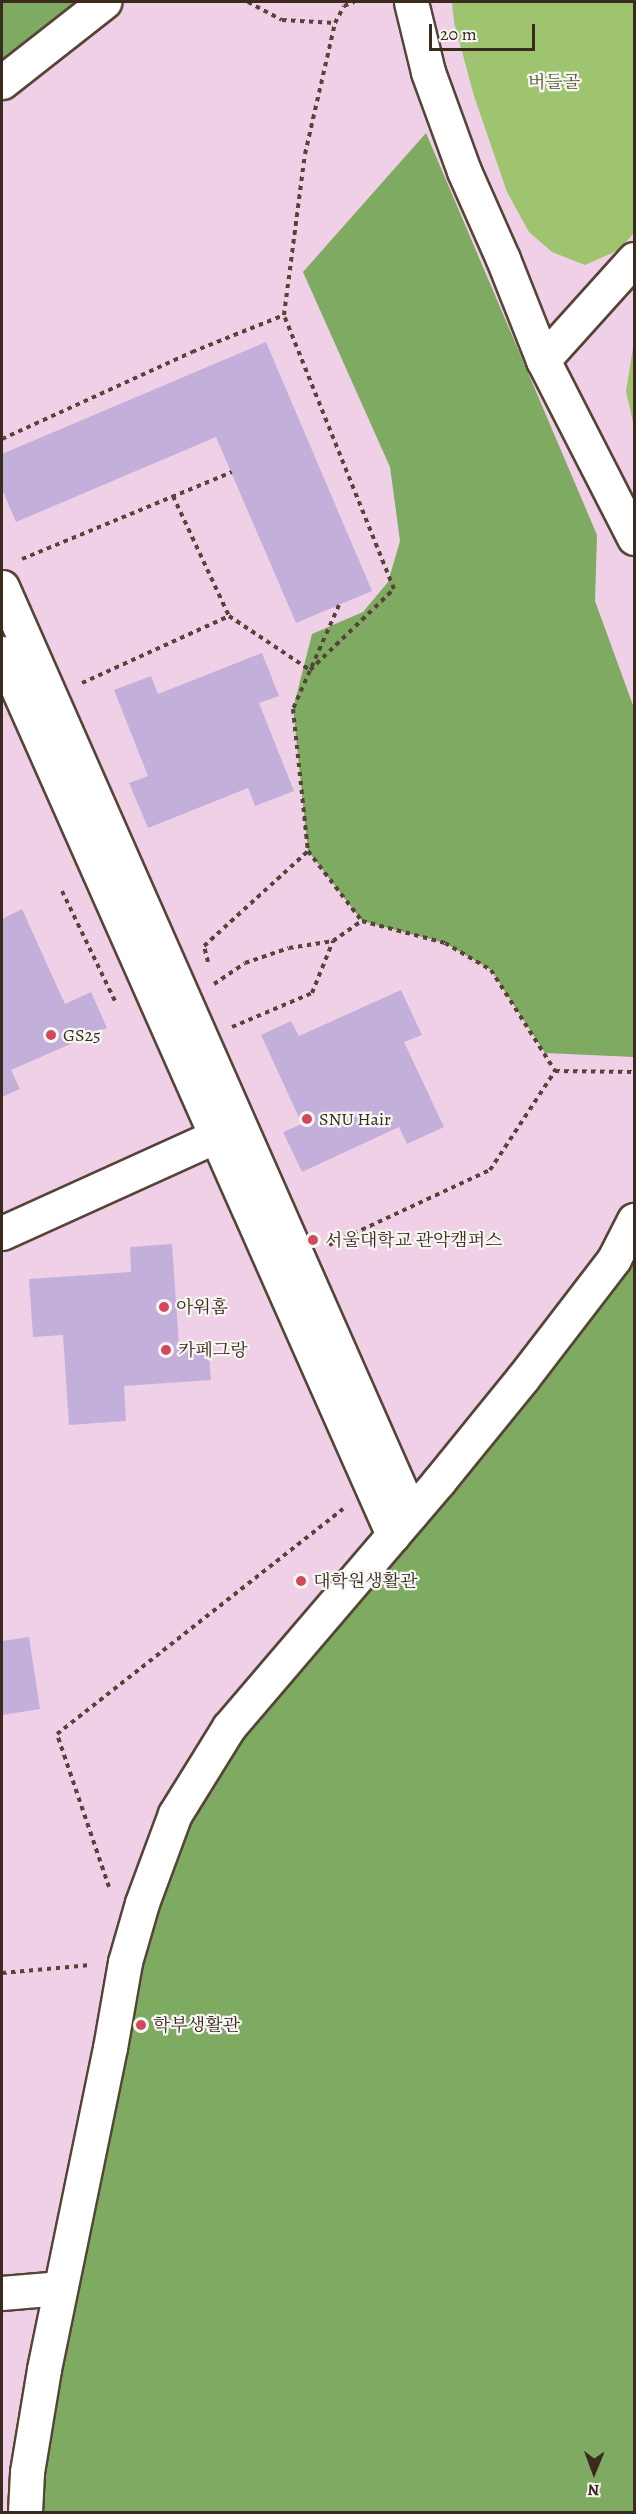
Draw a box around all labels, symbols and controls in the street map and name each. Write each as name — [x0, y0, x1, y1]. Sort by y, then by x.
scale bar — [432, 12, 538, 50]
text: 20 m — [440, 22, 477, 46]
park label: 버들골 — [528, 71, 580, 93]
place label: GS25 — [63, 1024, 101, 1046]
marker: GS25 — [44, 1028, 58, 1042]
place label: SNU Hair — [319, 1108, 391, 1130]
marker: SNU Hair — [300, 1112, 314, 1126]
place label: 서울대학교 관악캠퍼스 — [325, 1229, 502, 1251]
marker: 서울대학교 관악캠퍼스 — [306, 1233, 320, 1247]
place label: 아워홈 — [176, 1296, 228, 1318]
marker: 아워홈 — [157, 1300, 171, 1314]
place label: 카페그랑 — [178, 1339, 248, 1361]
marker: 카페그랑 — [159, 1343, 173, 1357]
place label: 대학원생활관 — [313, 1570, 417, 1592]
marker: 대학원생활관 — [294, 1574, 308, 1588]
place label: 학부생활관 — [153, 2014, 240, 2036]
marker: 학부생활관 — [134, 2018, 148, 2032]
north arrow — [564, 2442, 624, 2502]
text: N — [588, 2479, 600, 2501]

